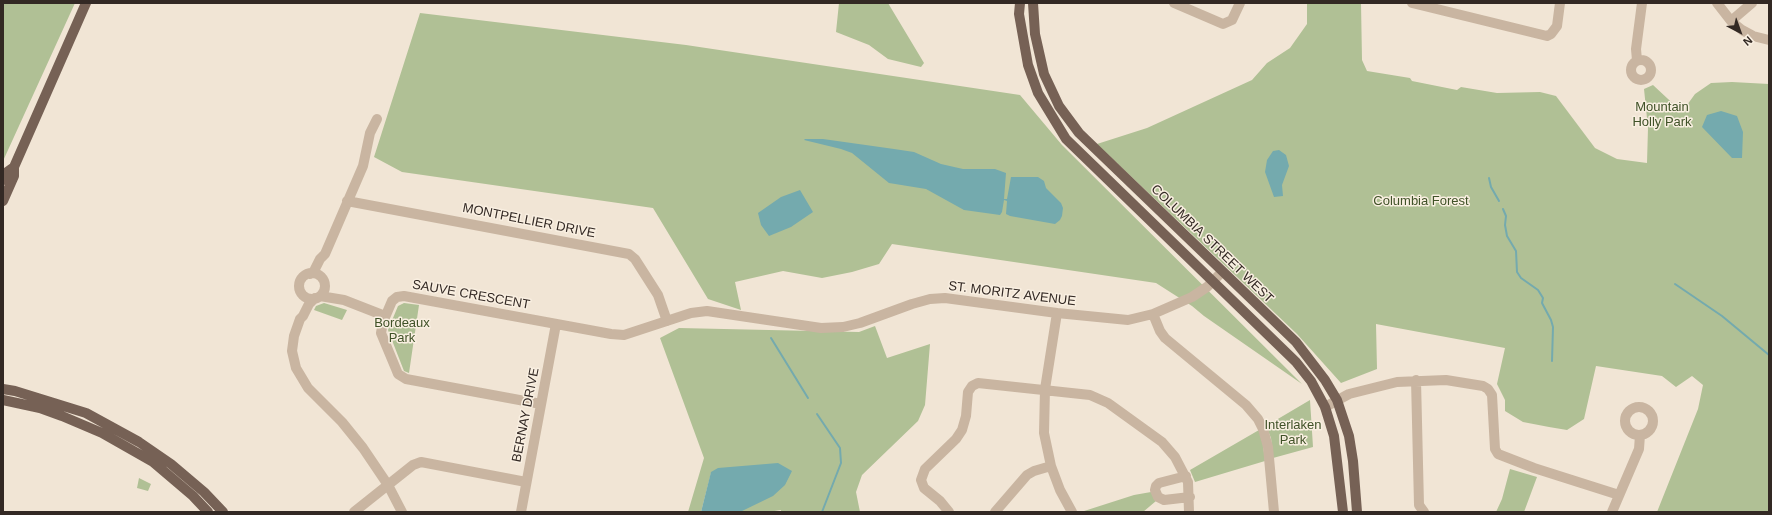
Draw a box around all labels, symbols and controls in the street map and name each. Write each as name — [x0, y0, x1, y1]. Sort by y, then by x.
north arrow — [1720, 12, 1760, 52]
text: N — [1741, 34, 1755, 48]
park label: Mountain Holly Park — [1632, 99, 1692, 130]
street label: COLUMBIA STREET WEST — [1148, 181, 1276, 307]
park label: Columbia Forest — [1373, 193, 1469, 209]
street label: MONTPELLIER DRIVE — [461, 200, 597, 242]
street label: SAUVE CRESCENT — [411, 277, 531, 313]
street label: ST. MORITZ AVENUE — [947, 278, 1077, 310]
park label: Bordeaux Park — [374, 315, 430, 346]
street label: BERNAY DRIVE — [509, 366, 543, 464]
park label: Interlaken Park — [1264, 417, 1322, 448]

